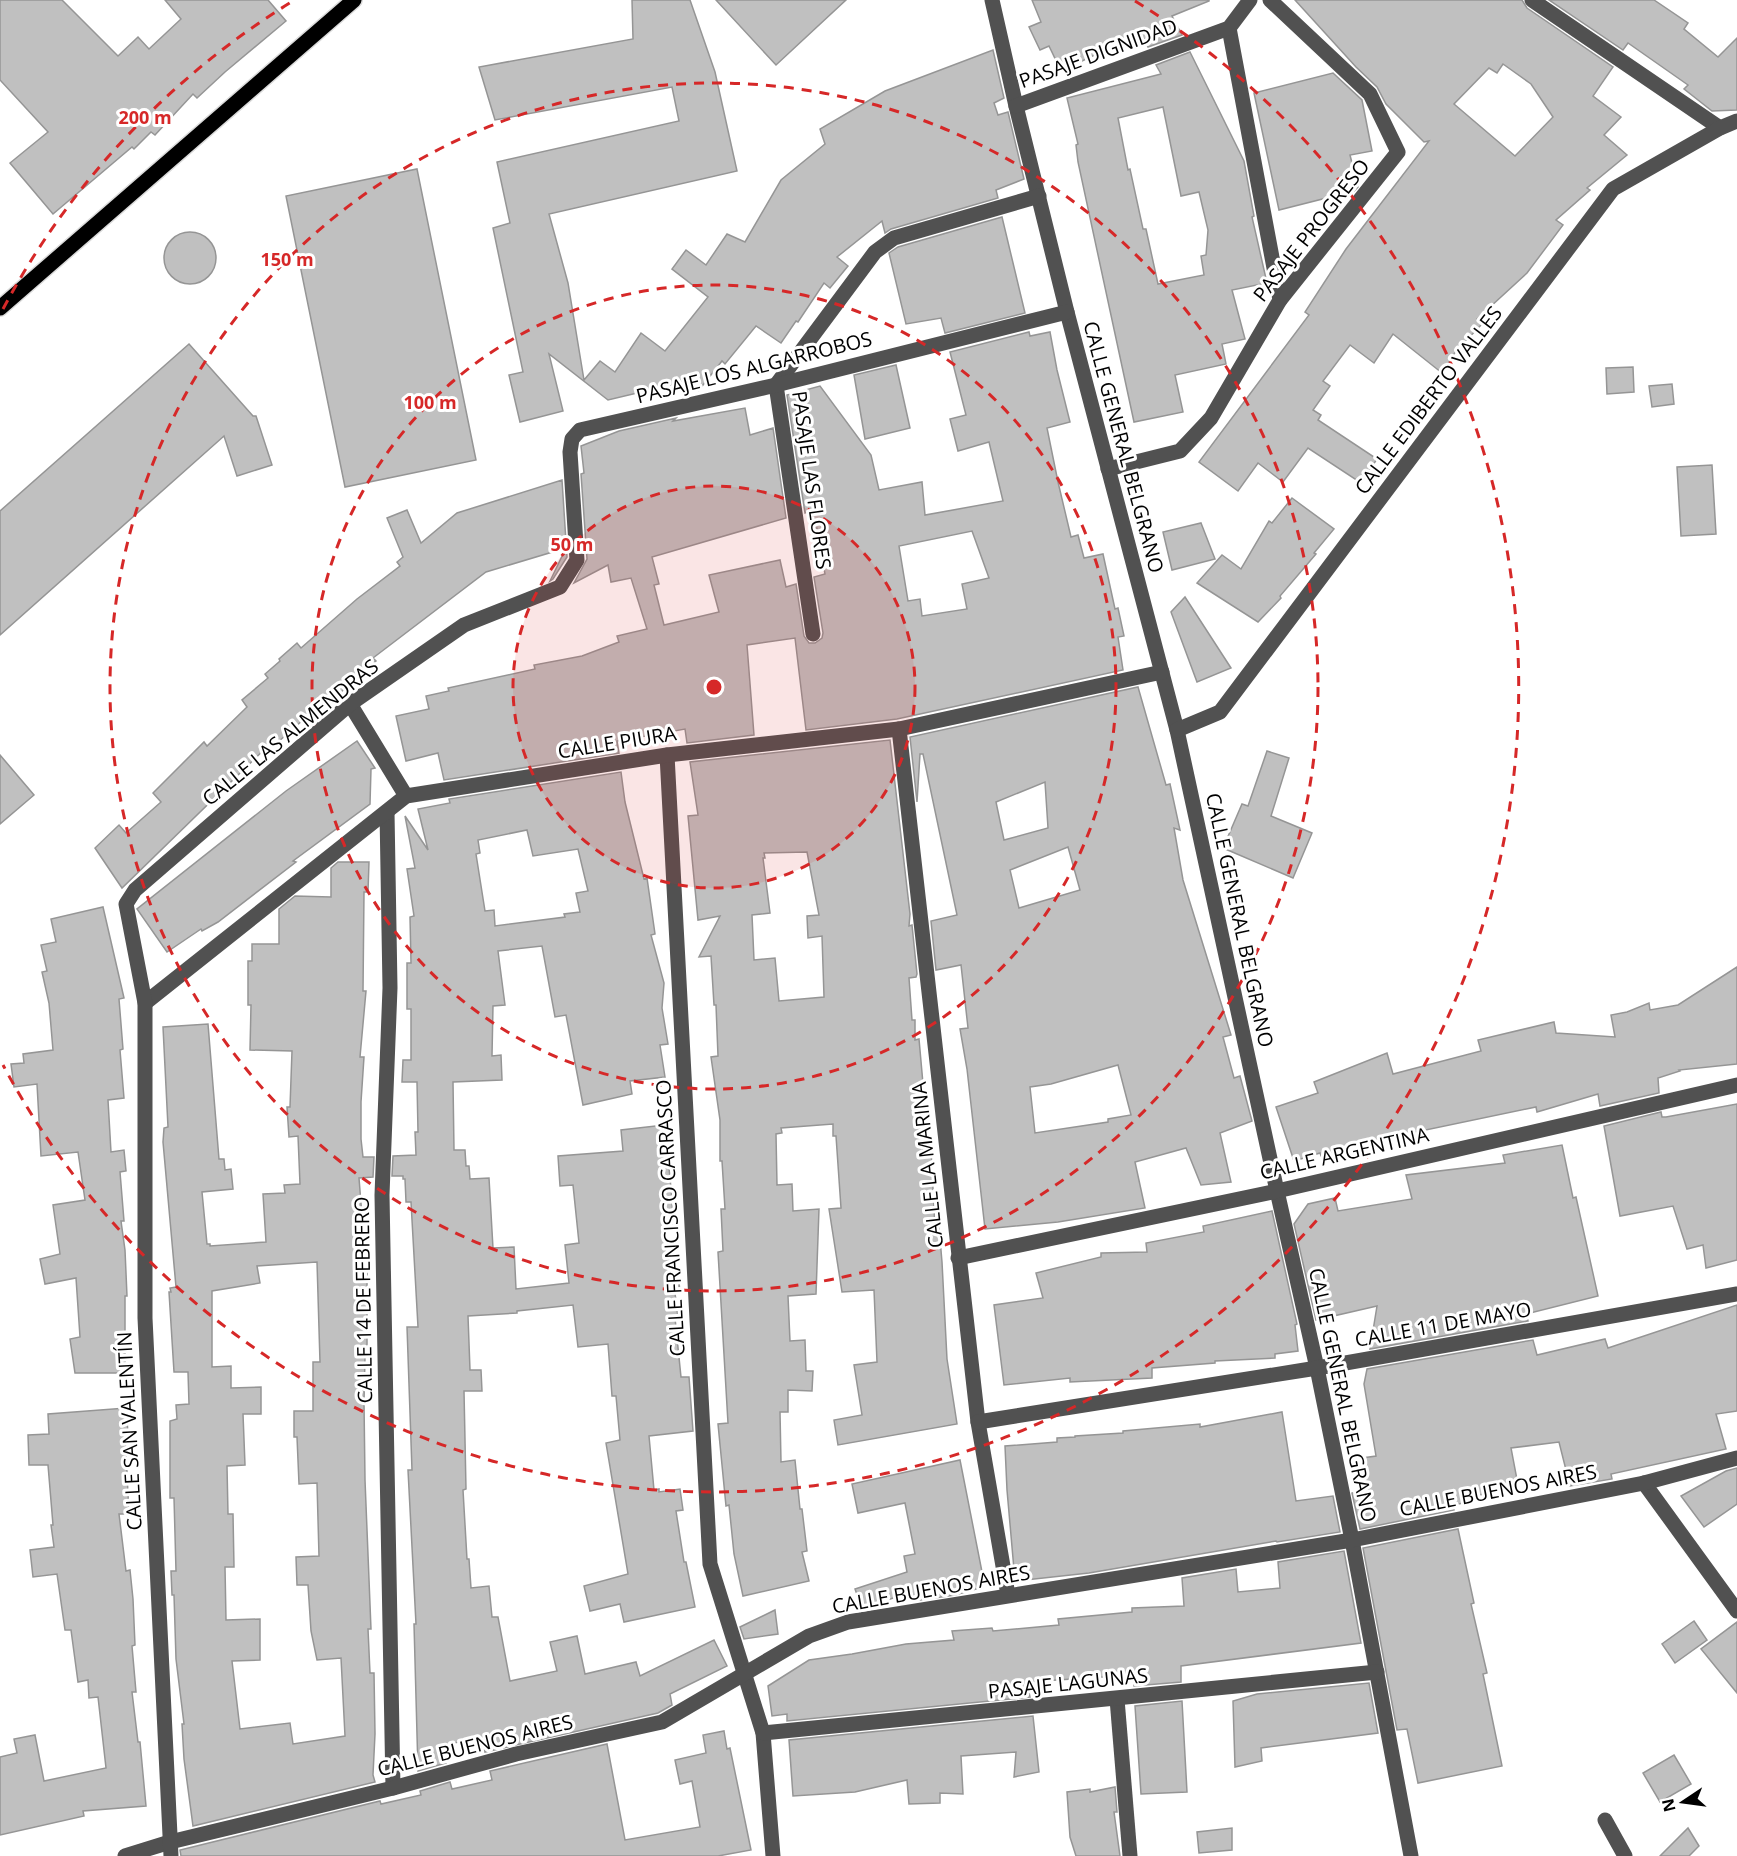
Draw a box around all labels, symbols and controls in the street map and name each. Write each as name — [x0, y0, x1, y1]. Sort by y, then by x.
street label: PASAJE DIGNIDAD — [1015, 12, 1181, 94]
text: 200 m — [118, 105, 172, 129]
street label: PASAJE PROGRESO — [1247, 153, 1375, 307]
text: 150 m — [260, 247, 314, 271]
street label: CALLE EDIBERTO VALLES — [1348, 300, 1508, 500]
street label: CALLE GENERAL BELGRANO — [1077, 318, 1171, 576]
street label: PASAJE LOS ALGARROBOS — [633, 325, 875, 409]
street label: PASAJE LAS FLORES — [786, 389, 838, 571]
text: 100 m — [403, 390, 457, 414]
text: 50 m — [551, 532, 593, 556]
street label: CALLE LAS ALMENDRAS — [196, 652, 384, 812]
centre of rings — [704, 677, 724, 697]
street label: CALLE PIURA — [556, 719, 679, 765]
street label: CALLE GENERAL BELGRANO — [1200, 790, 1280, 1050]
street label: CALLE FRANCISCO CARRASCO — [649, 1079, 691, 1357]
street label: CALLE LA MARINA — [905, 1080, 949, 1249]
street label: CALLE ARGENTINA — [1257, 1120, 1431, 1186]
street label: CALLE 14 DE FEBRERO — [348, 1196, 378, 1404]
street label: CALLE GENERAL BELGRANO — [1303, 1265, 1383, 1525]
street label: CALLE 11 DE MAYO — [1353, 1295, 1533, 1353]
street label: CALLE SAN VALENTÍN — [110, 1331, 148, 1531]
street label: CALLE BUENOS AIRES — [1397, 1458, 1599, 1522]
street label: CALLE BUENOS AIRES — [830, 1558, 1032, 1620]
street label: PASAJE LAGUNAS — [987, 1661, 1149, 1705]
street label: CALLE BUENOS AIRES — [374, 1708, 576, 1782]
north arrow — [1653, 1772, 1713, 1832]
text: N — [1656, 1797, 1681, 1814]

